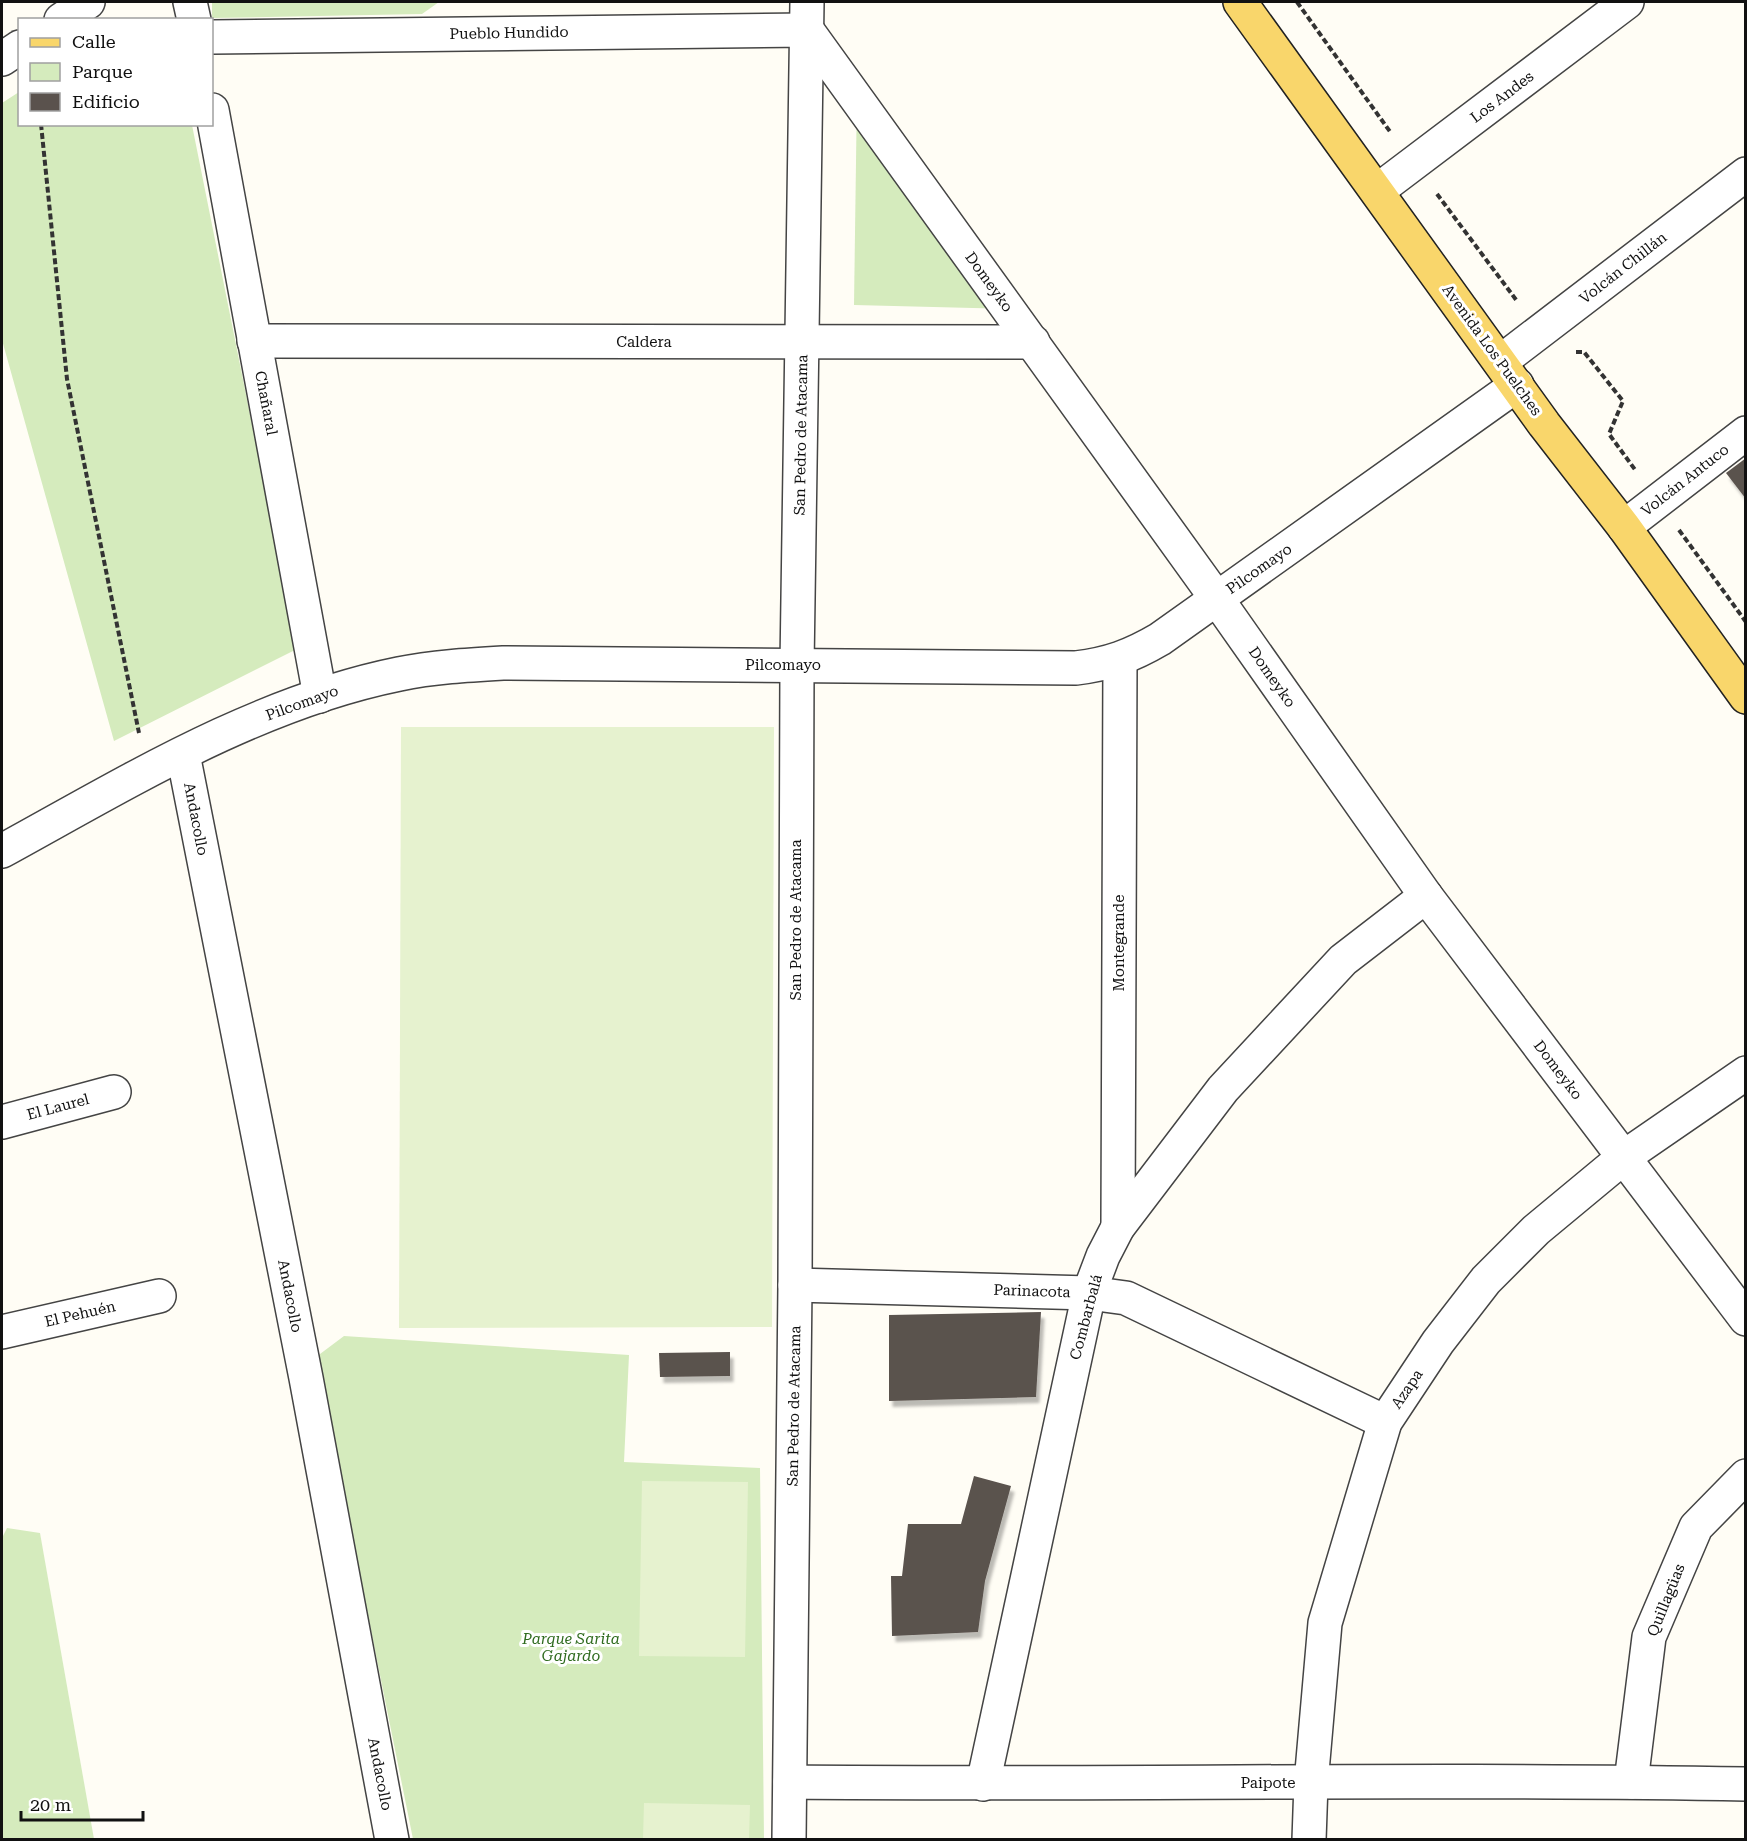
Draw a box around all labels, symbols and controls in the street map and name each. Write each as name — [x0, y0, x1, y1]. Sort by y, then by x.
legend — [18, 18, 213, 126]
street label: Pueblo Hundido — [449, 23, 569, 43]
text: Calle — [72, 31, 116, 52]
text: Parque — [72, 61, 133, 82]
street label: Los Andes — [1467, 67, 1537, 127]
text: Edificio — [72, 91, 140, 112]
street label: Volcán Chillán — [1576, 228, 1670, 308]
street label: Domeyko — [961, 248, 1017, 316]
street label: Avenida Los Puelches — [1438, 281, 1546, 419]
street label: Caldera — [616, 333, 672, 351]
street label: San Pedro de Atacama — [791, 354, 811, 516]
street label: Chañaral — [251, 369, 281, 437]
street label: Volcán Antuco — [1638, 440, 1732, 520]
street label: Pilcomayo — [1223, 540, 1295, 598]
street label: Domeyko — [1245, 643, 1299, 711]
street label: Pilcomayo — [745, 656, 821, 674]
street label: Pilcomayo — [263, 682, 341, 724]
street label: Andacollo — [180, 781, 212, 857]
street label: San Pedro de Atacama — [787, 839, 805, 1001]
street label: Montegrande — [1110, 895, 1128, 991]
street label: Domeyko — [1530, 1037, 1586, 1103]
street label: El Laurel — [25, 1090, 91, 1124]
street label: Andacollo — [274, 1258, 306, 1334]
street label: Combarbalá — [1066, 1272, 1106, 1362]
street label: Parinacota — [993, 1281, 1071, 1301]
street label: El Pehuén — [43, 1297, 118, 1331]
street label: San Pedro de Atacama — [784, 1325, 804, 1487]
street label: Azapa — [1387, 1366, 1427, 1412]
street label: Quillagüas — [1643, 1561, 1689, 1639]
park label: Parque Sarita Gajardo — [521, 1630, 620, 1665]
street label: Andacollo — [364, 1736, 396, 1812]
street label: Paipote — [1241, 1774, 1295, 1792]
scale bar — [21, 1784, 142, 1822]
text: 20 m — [30, 1794, 71, 1815]

